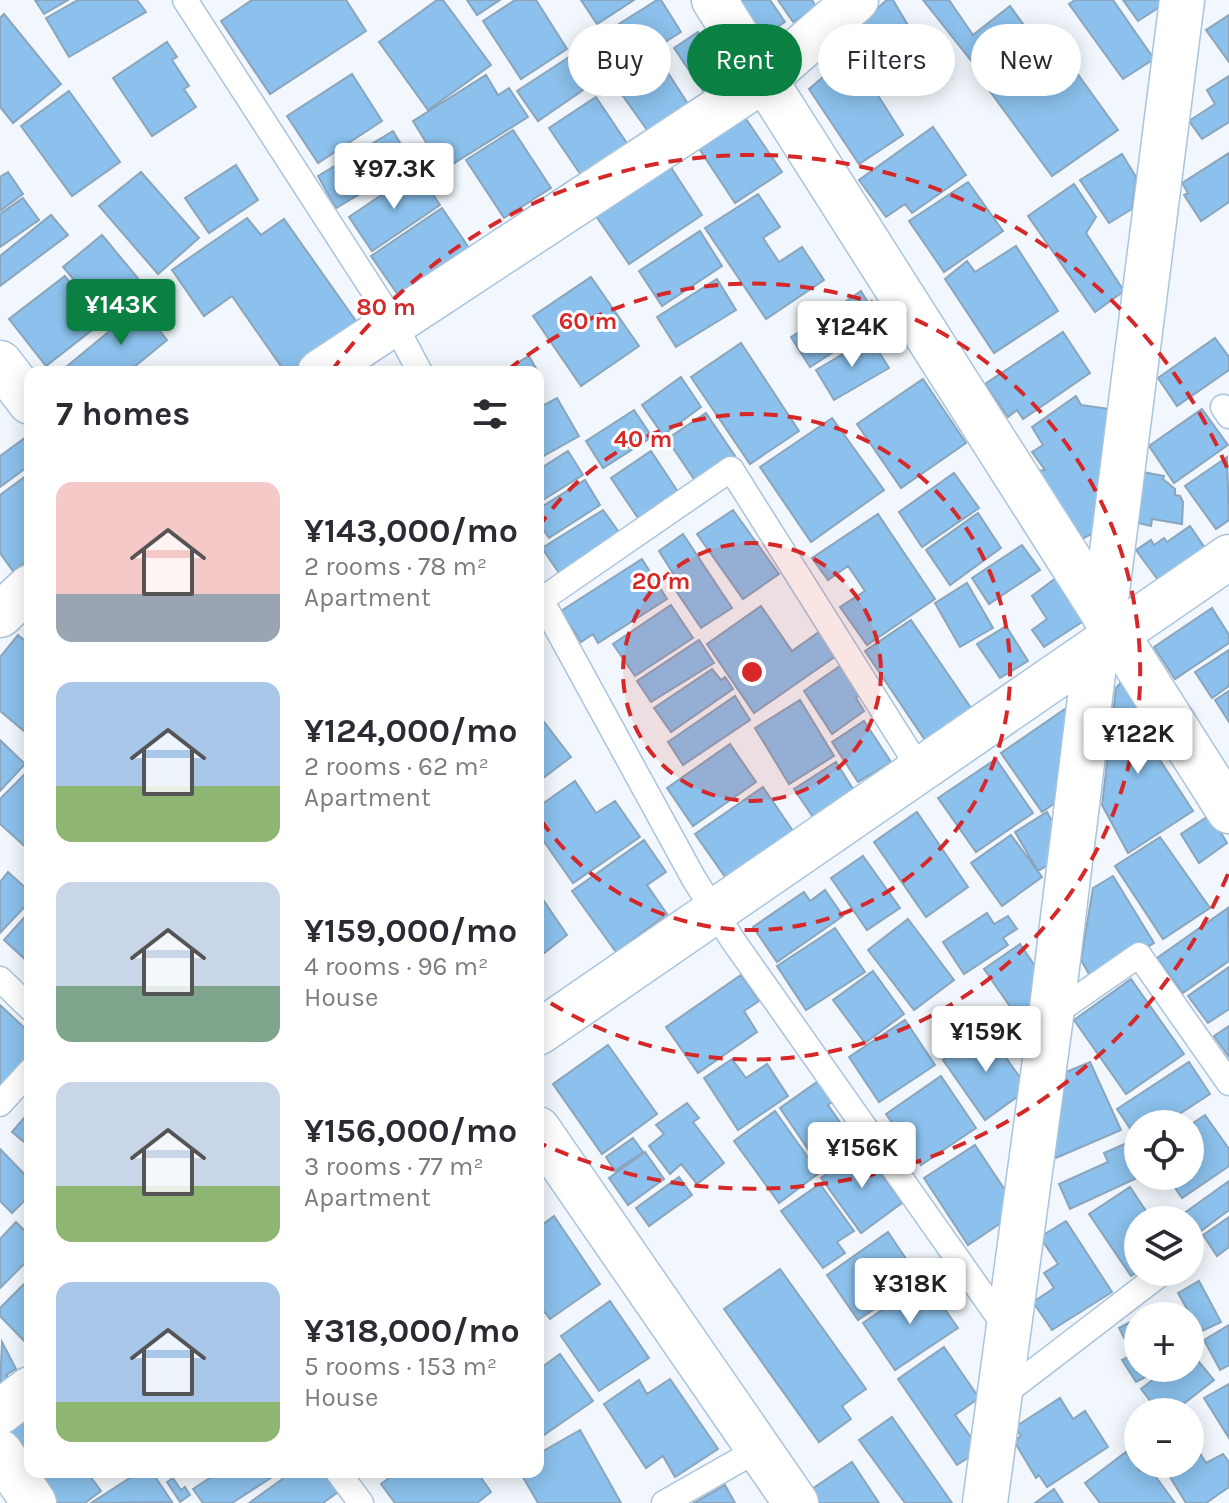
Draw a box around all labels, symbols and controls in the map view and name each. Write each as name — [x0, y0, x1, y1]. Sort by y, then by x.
chip: Buy — [568, 24, 671, 96]
chip: Rent — [687, 24, 802, 96]
chip: Filters — [818, 24, 955, 96]
chip: New — [971, 24, 1081, 96]
pin: ¥97.3K — [329, 143, 459, 211]
text: ¥97.3K — [353, 153, 435, 184]
pin: ¥143K — [65, 279, 177, 347]
text: ¥143K — [84, 289, 158, 320]
text: 80 m — [356, 293, 416, 321]
pin: ¥124K — [796, 301, 908, 369]
text: 60 m — [559, 307, 617, 335]
text: ¥124K — [816, 311, 888, 342]
icon: filters — [468, 392, 512, 436]
text: 7 homes — [56, 394, 190, 434]
text: 40 m — [614, 425, 672, 453]
text: ¥143,000/mo — [304, 511, 518, 551]
icon: home — [120, 514, 216, 610]
text: 2 rooms · 78 m² — [304, 551, 487, 582]
text: 20 m — [632, 567, 690, 595]
text: Apartment — [304, 582, 431, 613]
centre of rings — [738, 658, 766, 686]
pin: ¥122K — [1082, 708, 1194, 776]
text: ¥124,000/mo — [304, 711, 518, 751]
icon: home — [120, 714, 216, 810]
text: ¥122K — [1102, 718, 1174, 749]
text: 2 rooms · 62 m² — [304, 751, 489, 782]
text: Apartment — [304, 782, 431, 813]
text: ¥159,000/mo — [304, 911, 517, 951]
icon: home — [120, 914, 216, 1010]
text: 4 rooms · 96 m² — [304, 951, 488, 982]
text: House — [304, 982, 378, 1013]
pin: ¥159K — [930, 1006, 1042, 1074]
text: ¥159K — [950, 1016, 1022, 1047]
map controls — [1124, 1110, 1204, 1478]
button: locate — [1124, 1110, 1204, 1190]
text: ¥156,000/mo — [304, 1111, 517, 1151]
icon: home — [120, 1114, 216, 1210]
pin: ¥156K — [806, 1122, 918, 1190]
text: ¥156K — [826, 1132, 898, 1163]
text: 3 rooms · 77 m² — [304, 1151, 484, 1182]
text: Apartment — [304, 1182, 431, 1213]
button: layers — [1124, 1206, 1204, 1286]
pin: ¥318K — [854, 1258, 966, 1326]
text: ¥318K — [873, 1268, 947, 1299]
button: + — [1124, 1302, 1204, 1382]
text: ¥318,000/mo — [304, 1311, 520, 1351]
icon: home — [120, 1314, 216, 1410]
text: 5 rooms · 153 m² — [304, 1351, 497, 1382]
text: House — [304, 1382, 378, 1413]
button: − — [1124, 1398, 1204, 1478]

